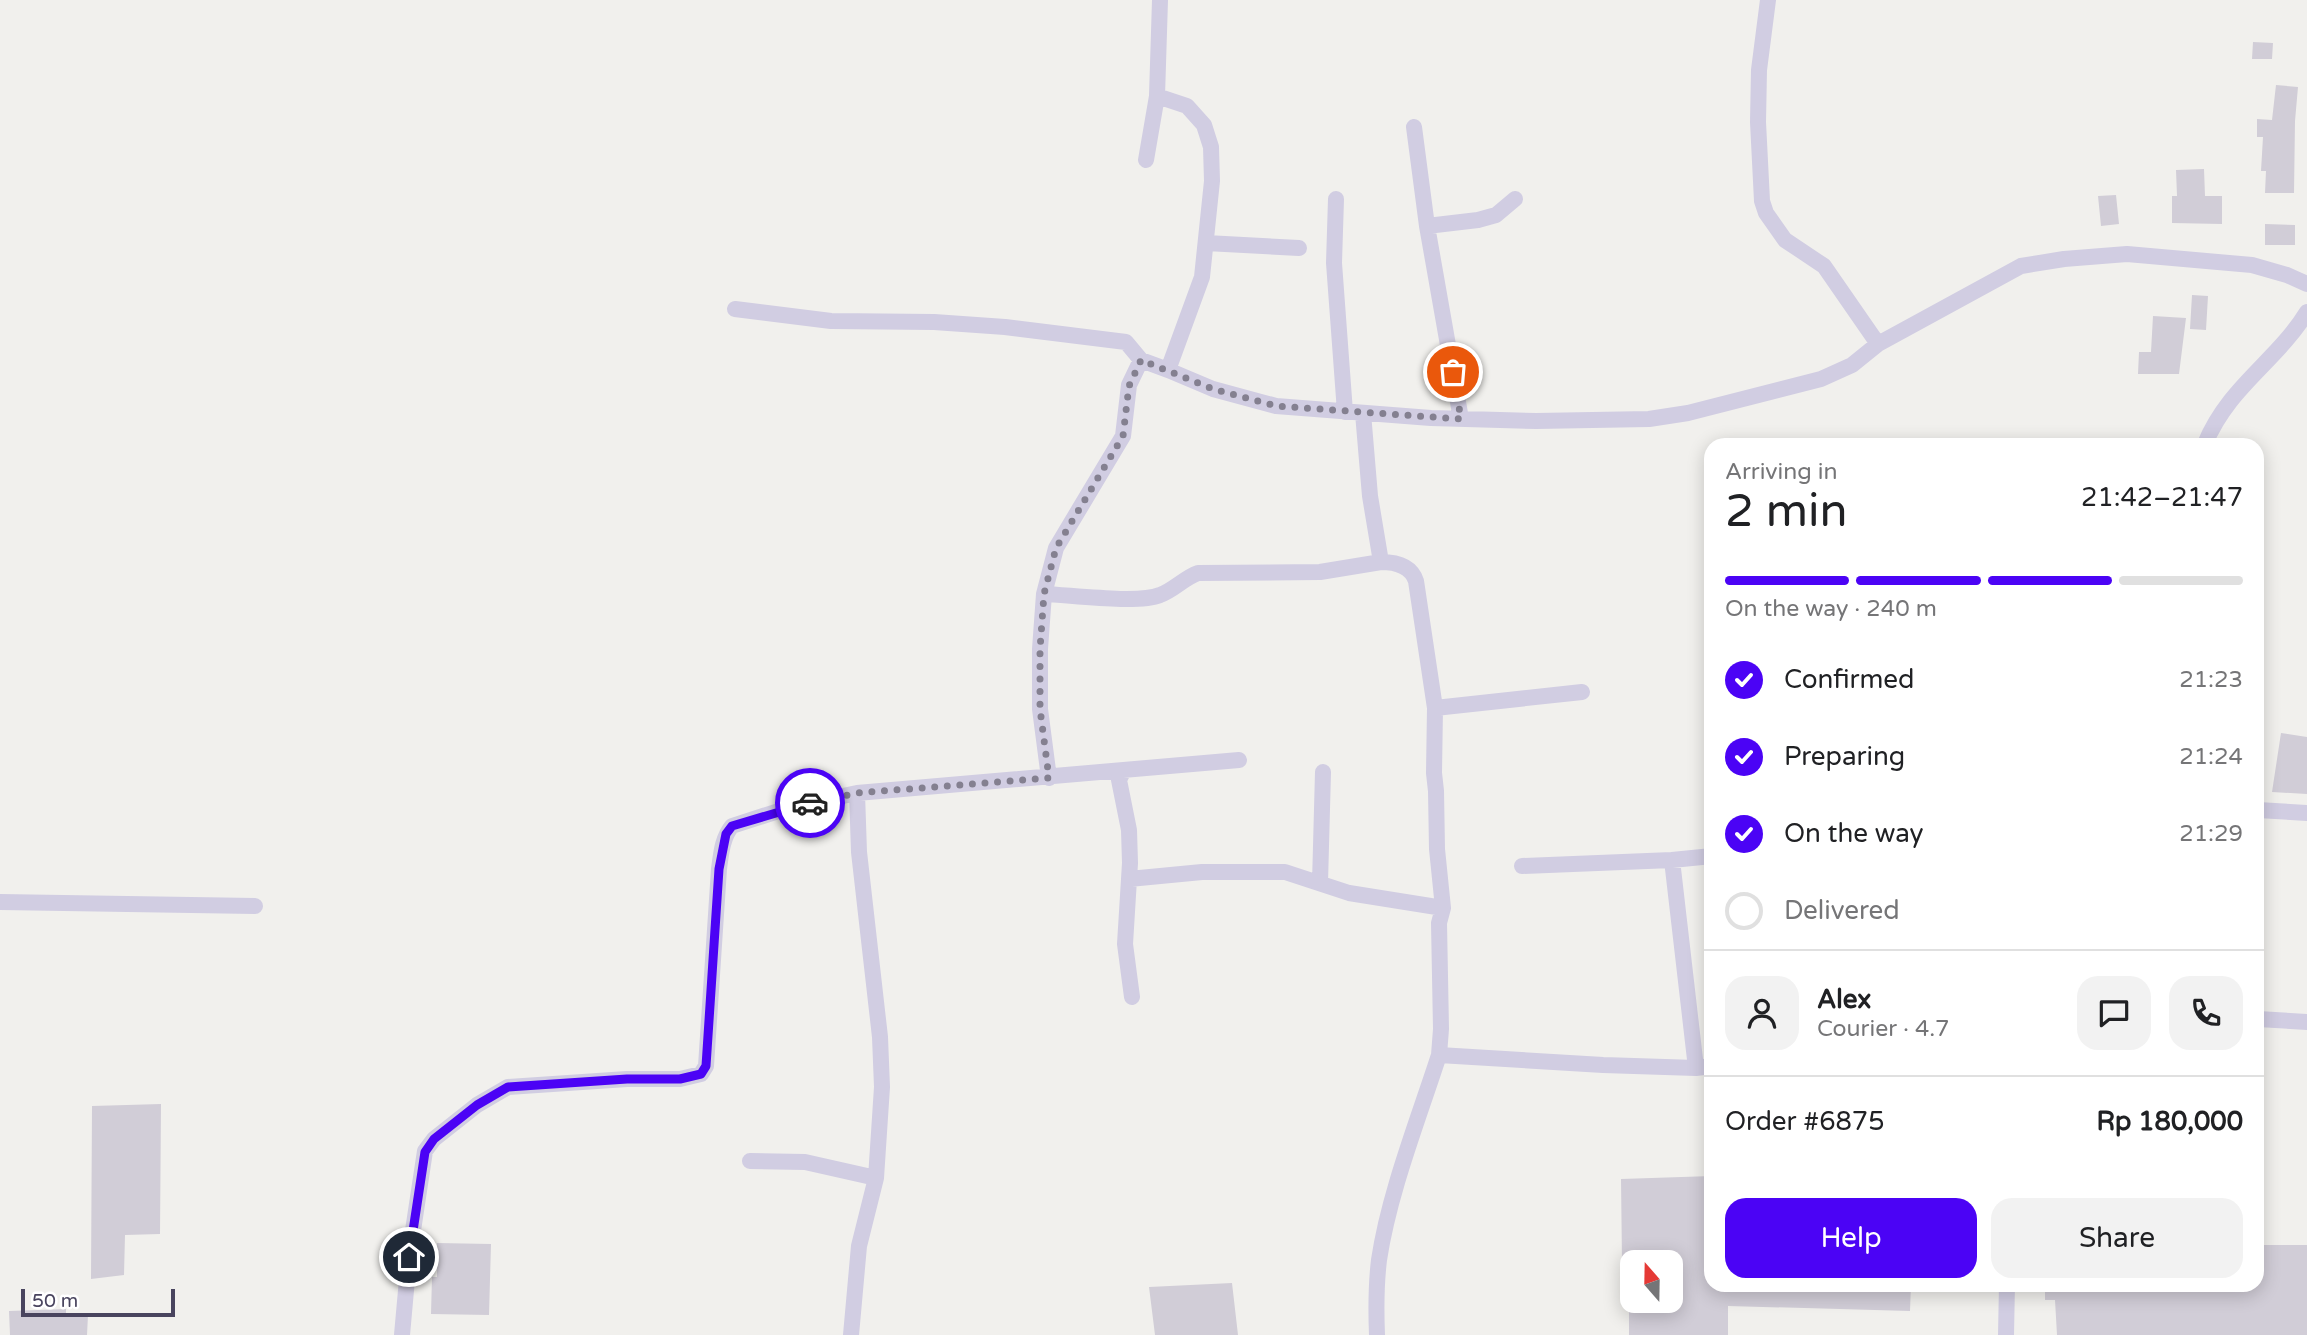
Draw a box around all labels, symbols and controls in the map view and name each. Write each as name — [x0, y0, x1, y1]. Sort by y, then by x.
pin — [1423, 342, 1483, 402]
icon: bag — [1434, 353, 1472, 391]
text: Arriving in — [1725, 458, 1838, 486]
text: 21:42–21:47 — [2081, 482, 2243, 513]
text: 2 min — [1725, 484, 1848, 539]
text: On the way · 240 m — [1725, 595, 1937, 623]
icon: check — [1725, 661, 1763, 699]
text: Confirmed — [1784, 664, 1914, 695]
text: 21:23 — [2179, 666, 2243, 694]
icon: check — [1725, 738, 1763, 776]
text: Preparing — [1784, 741, 1905, 772]
text: 21:24 — [2179, 743, 2243, 771]
courier — [775, 768, 845, 838]
icon: car — [791, 784, 829, 822]
icon: check — [1725, 815, 1763, 853]
text: On the way — [1784, 818, 1924, 849]
text: 21:29 — [2179, 820, 2243, 848]
text: Delivered — [1784, 895, 1900, 926]
button: person — [1725, 976, 1799, 1050]
button: chat — [2077, 976, 2151, 1050]
button: phone — [2169, 976, 2243, 1050]
text: Alex — [1817, 984, 1871, 1015]
text: Courier · 4.7 — [1817, 1015, 1950, 1043]
text: Order #6875 — [1725, 1106, 1885, 1137]
text: Rp 180,000 — [2097, 1106, 2243, 1137]
button: Help — [1725, 1198, 1977, 1278]
button: Share — [1991, 1198, 2243, 1278]
pin — [379, 1227, 439, 1287]
icon: home — [390, 1238, 428, 1276]
north arrow — [1620, 1250, 1684, 1312]
map controls — [1620, 1250, 1683, 1313]
scale bar — [21, 1286, 175, 1318]
text: 50 m — [32, 1290, 78, 1312]

